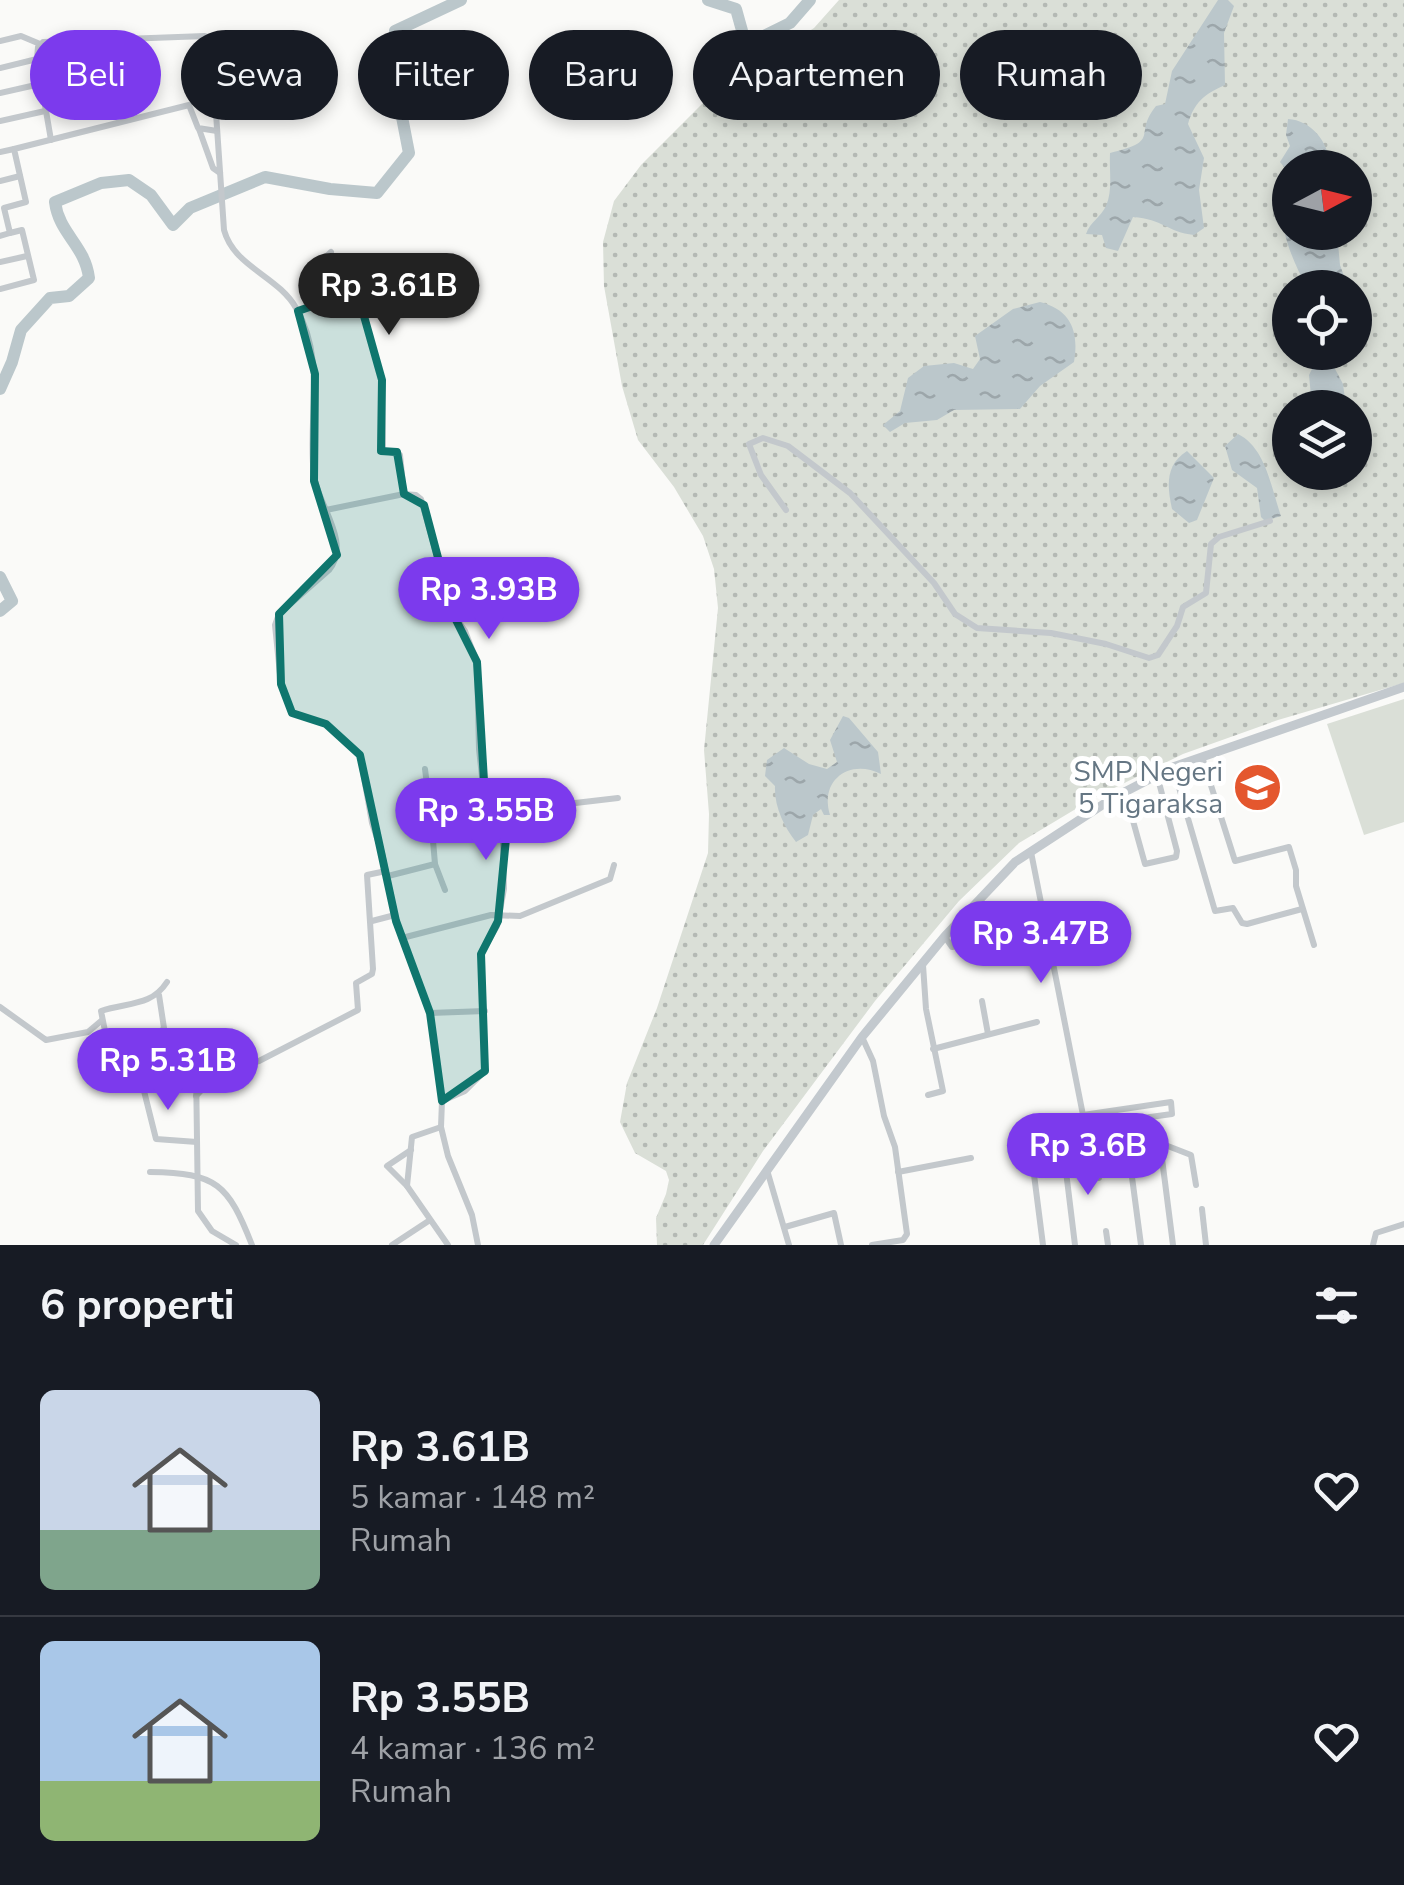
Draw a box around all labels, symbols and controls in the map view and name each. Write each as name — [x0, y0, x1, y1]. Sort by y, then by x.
chip: Beli — [30, 30, 161, 120]
chip: Sewa — [181, 30, 338, 120]
chip: Filter — [358, 30, 509, 120]
chip: Baru — [529, 30, 673, 120]
chip: Apartemen — [693, 30, 940, 120]
chip: Rumah — [960, 30, 1142, 120]
north arrow — [1272, 150, 1372, 250]
map controls — [1272, 150, 1372, 490]
pin: Rp 3.61B — [286, 253, 492, 338]
text: Rp 3.61B — [320, 264, 458, 307]
button: locate — [1272, 270, 1372, 370]
button: layers — [1272, 390, 1372, 490]
pin: Rp 3.93B — [386, 557, 592, 642]
text: Rp 3.93B — [420, 568, 558, 611]
place label: SMP Negeri 5 Tigaraksa — [1073, 753, 1223, 823]
school or university icon: SMP Negeri 5 Tigaraksa — [1232, 762, 1284, 814]
pin: Rp 3.55B — [383, 778, 589, 863]
text: Rp 3.55B — [417, 789, 555, 832]
pin: Rp 3.47B — [938, 901, 1144, 986]
text: Rp 3.47B — [972, 912, 1110, 955]
pin: Rp 5.31B — [65, 1028, 271, 1113]
text: Rp 5.31B — [99, 1039, 237, 1082]
pin: Rp 3.6B — [996, 1113, 1180, 1198]
text: Rp 3.6B — [1029, 1124, 1147, 1167]
text: 6 properti — [40, 1277, 235, 1334]
icon: filters — [1309, 1278, 1364, 1333]
text: Rp 3.61B — [350, 1419, 530, 1476]
icon: home — [120, 1430, 240, 1550]
icon: heart — [1309, 1463, 1364, 1518]
text: 5 kamar · 148 m² — [350, 1476, 595, 1519]
text: Rumah — [350, 1519, 452, 1562]
text: Rp 3.55B — [350, 1670, 530, 1727]
icon: home — [120, 1681, 240, 1801]
icon: heart — [1309, 1714, 1364, 1769]
text: 4 kamar · 136 m² — [350, 1727, 595, 1770]
text: Rumah — [350, 1770, 452, 1813]

